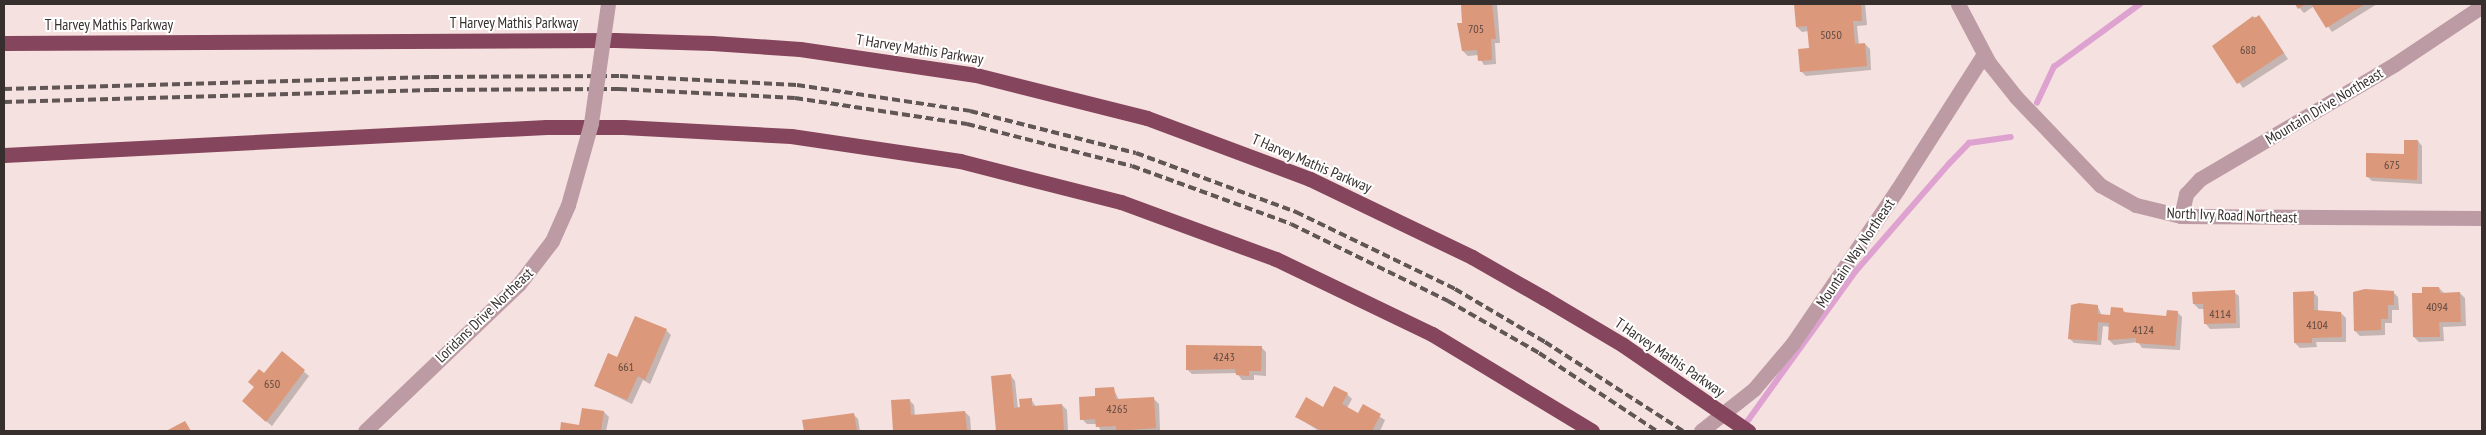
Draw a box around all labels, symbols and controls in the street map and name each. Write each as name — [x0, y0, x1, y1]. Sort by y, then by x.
street label: T Harvey Mathis Parkway — [449, 14, 579, 32]
street label: T Harvey Mathis Parkway — [44, 16, 174, 34]
house number: 705 — [1468, 22, 1484, 36]
house number: 5050 — [1820, 28, 1842, 42]
street label: T Harvey Mathis Parkway — [855, 30, 985, 68]
house number: 688 — [2240, 43, 2256, 57]
street label: Mountain Drive Northeast — [2262, 64, 2386, 148]
street label: T Harvey Mathis Parkway — [1249, 129, 1375, 197]
house number: 675 — [2384, 158, 2400, 172]
street label: Mountain Way Northeast — [1812, 195, 1898, 311]
street label: North Ivy Road Northeast — [2166, 204, 2298, 226]
street label: Loridans Drive Northeast — [432, 264, 536, 366]
house number: 4094 — [2426, 300, 2448, 314]
house number: 4114 — [2209, 307, 2231, 321]
street label: T Harvey Mathis Parkway — [1611, 313, 1729, 401]
house number: 4104 — [2306, 318, 2328, 332]
house number: 4124 — [2132, 323, 2154, 337]
house number: 4243 — [1213, 350, 1235, 364]
house number: 661 — [618, 360, 634, 374]
house number: 650 — [264, 377, 280, 391]
house number: 4265 — [1106, 402, 1128, 416]

